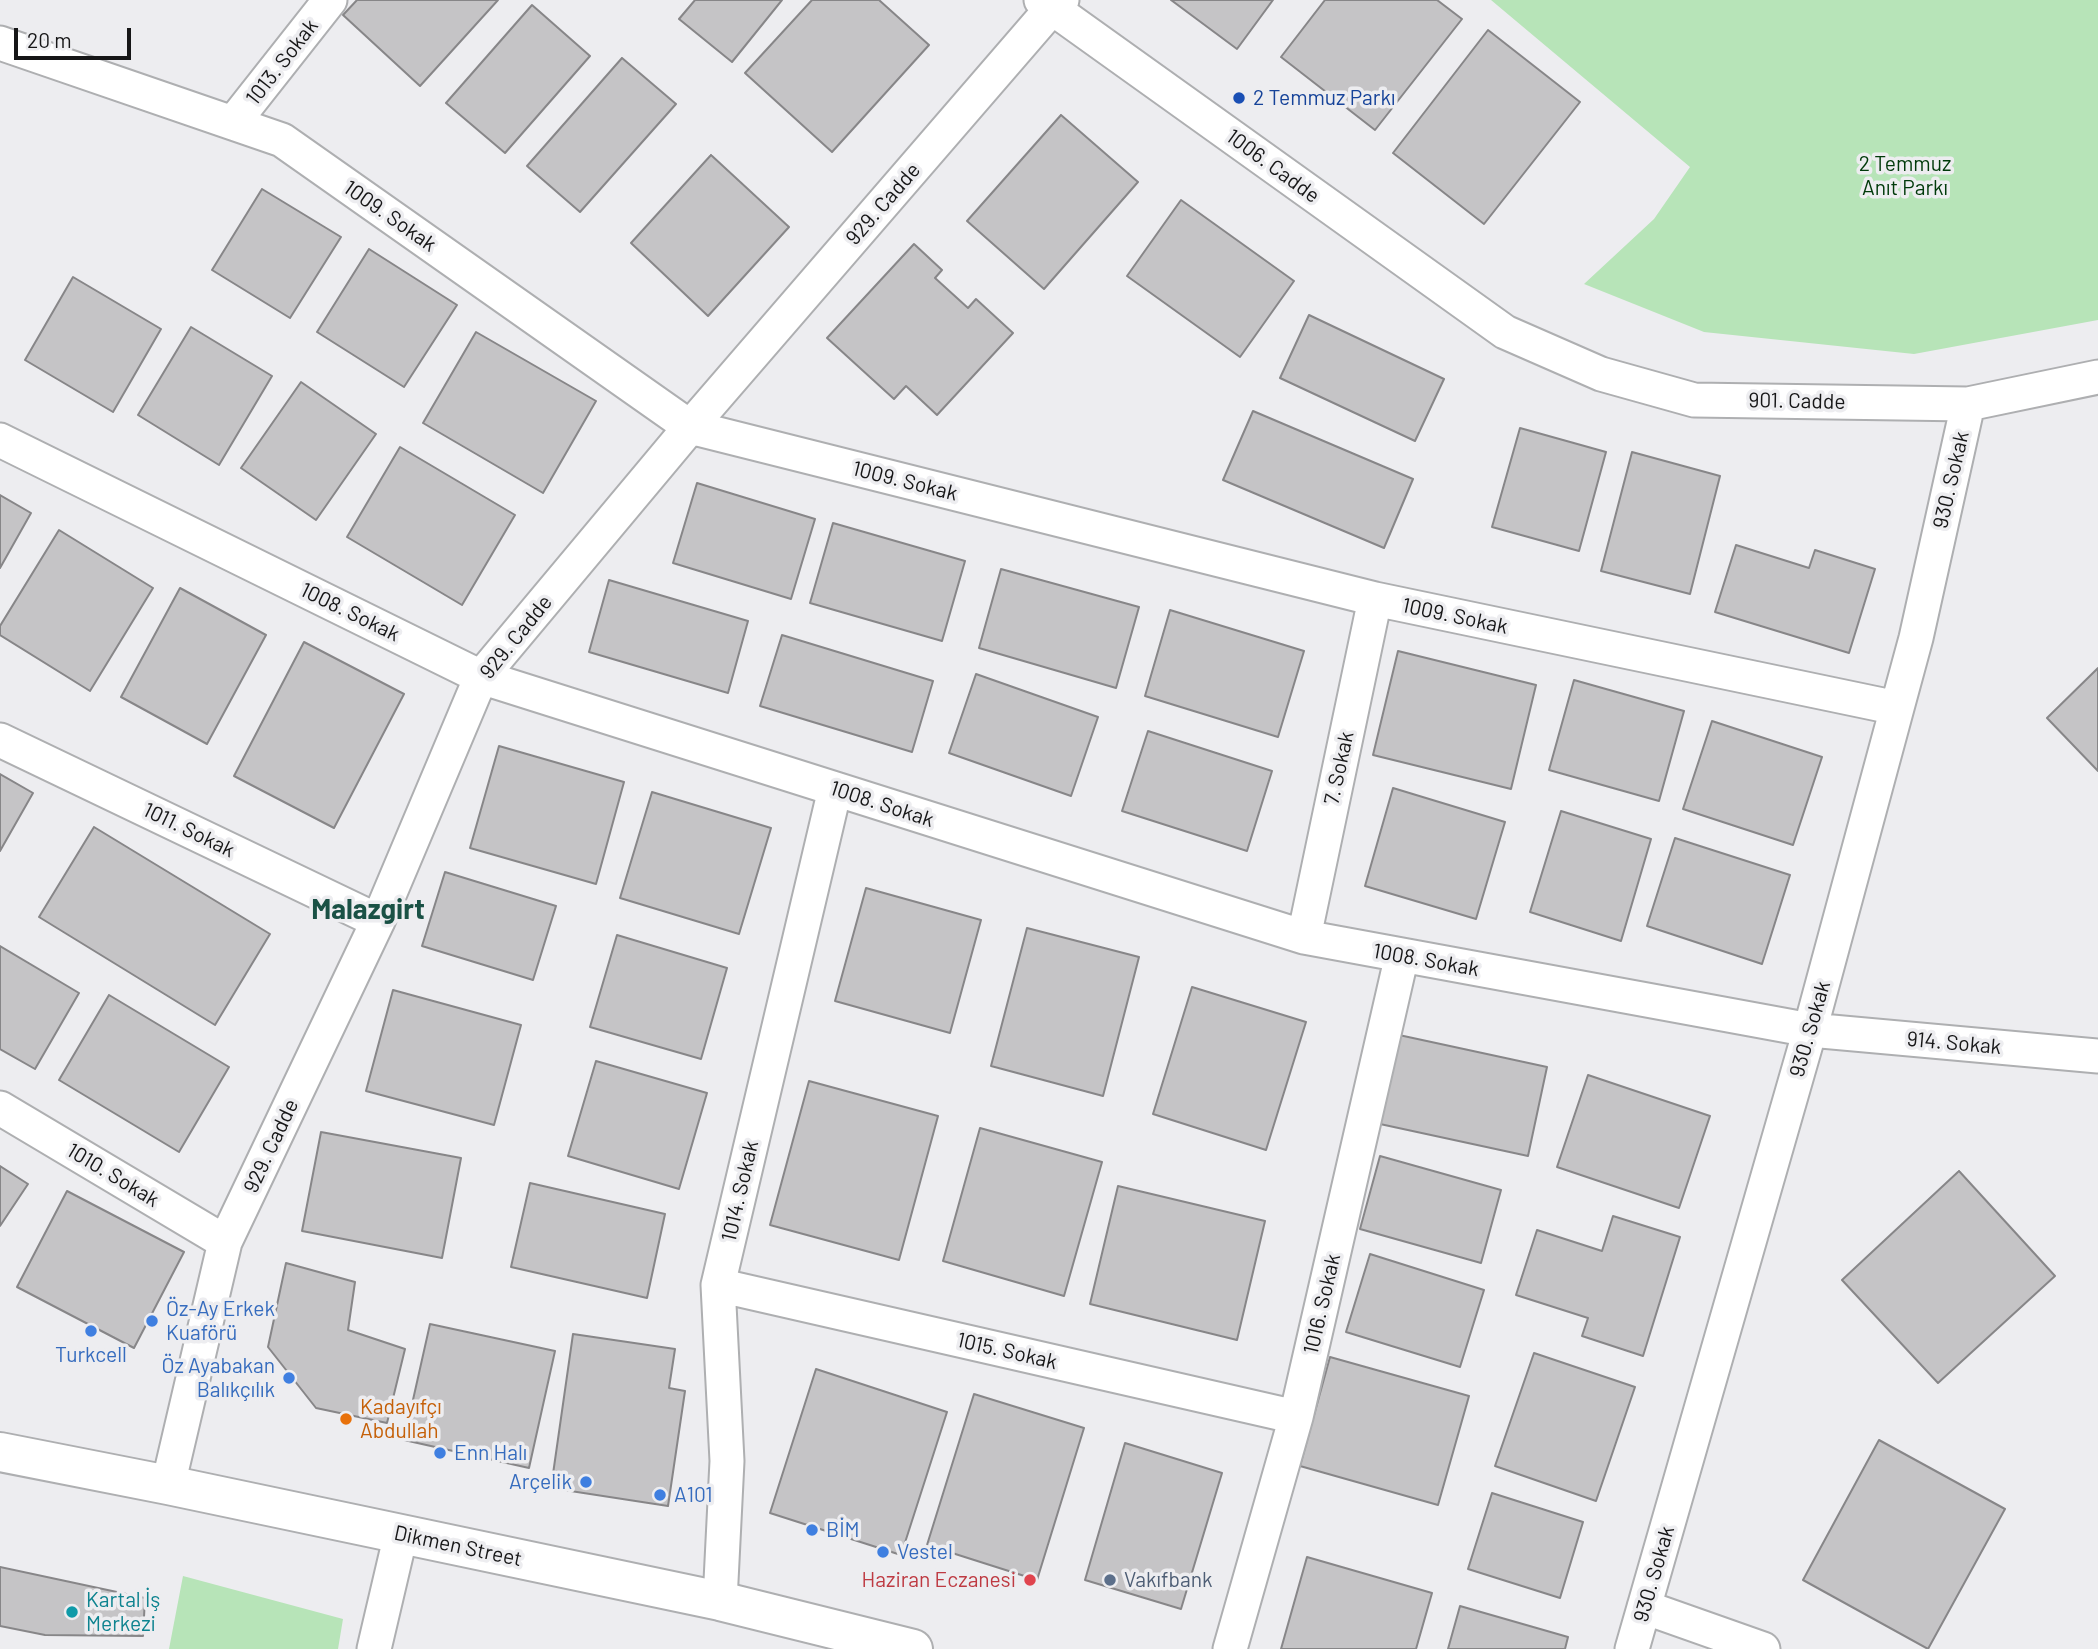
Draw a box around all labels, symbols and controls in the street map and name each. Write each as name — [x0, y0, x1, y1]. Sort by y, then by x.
scale bar — [18, 14, 135, 58]
street label: 1013. Sokak — [241, 14, 323, 110]
text: 20 m — [27, 27, 72, 52]
place label: 2 Temmuz Parkı — [1253, 85, 1395, 111]
marker: 2 Temmuz Parkı — [1231, 90, 1247, 106]
street label: 1006. Cadde — [1221, 124, 1325, 208]
park label: 2 Temmuz Anıt Parkı — [1859, 151, 1951, 201]
street label: 929. Cadde — [840, 158, 926, 250]
street label: 1009. Sokak — [339, 175, 441, 257]
street label: 901. Cadde — [1748, 388, 1846, 414]
street label: 930. Sokak — [1928, 429, 1974, 531]
street label: 1009. Sokak — [850, 456, 960, 506]
street label: 1008. Sokak — [296, 577, 404, 647]
street label: 929. Cadde — [475, 590, 557, 684]
street label: 1009. Sokak — [1400, 593, 1510, 639]
street label: 7. Sokak — [1319, 729, 1359, 807]
street label: 1008. Sokak — [827, 775, 937, 833]
street label: 1011. Sokak — [139, 797, 239, 863]
district label: Malazgirt — [311, 893, 425, 927]
street label: 1008. Sokak — [1371, 938, 1481, 982]
street label: 930. Sokak — [1784, 978, 1836, 1080]
street label: 914. Sokak — [1906, 1026, 2002, 1060]
street label: 929. Cadde — [238, 1095, 304, 1197]
street label: 1010. Sokak — [62, 1138, 164, 1212]
street label: 1014. Sokak — [716, 1138, 764, 1244]
street label: 1016. Sokak — [1298, 1251, 1346, 1357]
place label: Öz-Ay Erkek Kuaförü — [166, 1296, 275, 1346]
marker: Öz-Ay Erkek Kuaförü — [144, 1313, 160, 1329]
marker: Turkcell — [83, 1323, 99, 1339]
street label: 1015. Sokak — [954, 1327, 1060, 1375]
place label: Turkcell — [55, 1342, 127, 1368]
place label: Öz Ayabakan Balıkçılık — [161, 1353, 275, 1403]
marker: Öz Ayabakan Balıkçılık — [281, 1370, 297, 1386]
place label: Kadayıfçı Abdullah — [360, 1394, 442, 1444]
marker: Kadayıfçı Abdullah — [338, 1411, 354, 1427]
place label: Enn Halı — [454, 1440, 527, 1466]
marker: Enn Halı — [432, 1445, 448, 1461]
place label: Arçelik — [509, 1469, 572, 1495]
marker: Arçelik — [578, 1474, 594, 1490]
place label: A101 — [674, 1482, 713, 1508]
marker: A101 — [652, 1487, 668, 1503]
place label: BİM — [826, 1517, 860, 1543]
street label: Dikmen Street — [392, 1520, 524, 1572]
marker: BİM — [804, 1522, 820, 1538]
street label: 930. Sokak — [1628, 1523, 1680, 1625]
place label: Vestel — [897, 1539, 953, 1565]
marker: Vestel — [875, 1544, 891, 1560]
place label: Haziran Eczanesi — [862, 1567, 1016, 1593]
place label: Vakıfbank — [1124, 1567, 1213, 1593]
marker: Haziran Eczanesi — [1022, 1572, 1038, 1588]
marker: Vakıfbank — [1102, 1572, 1118, 1588]
place label: Kartal İş Merkezi — [86, 1587, 161, 1637]
marker: Kartal İş Merkezi — [64, 1604, 80, 1620]

